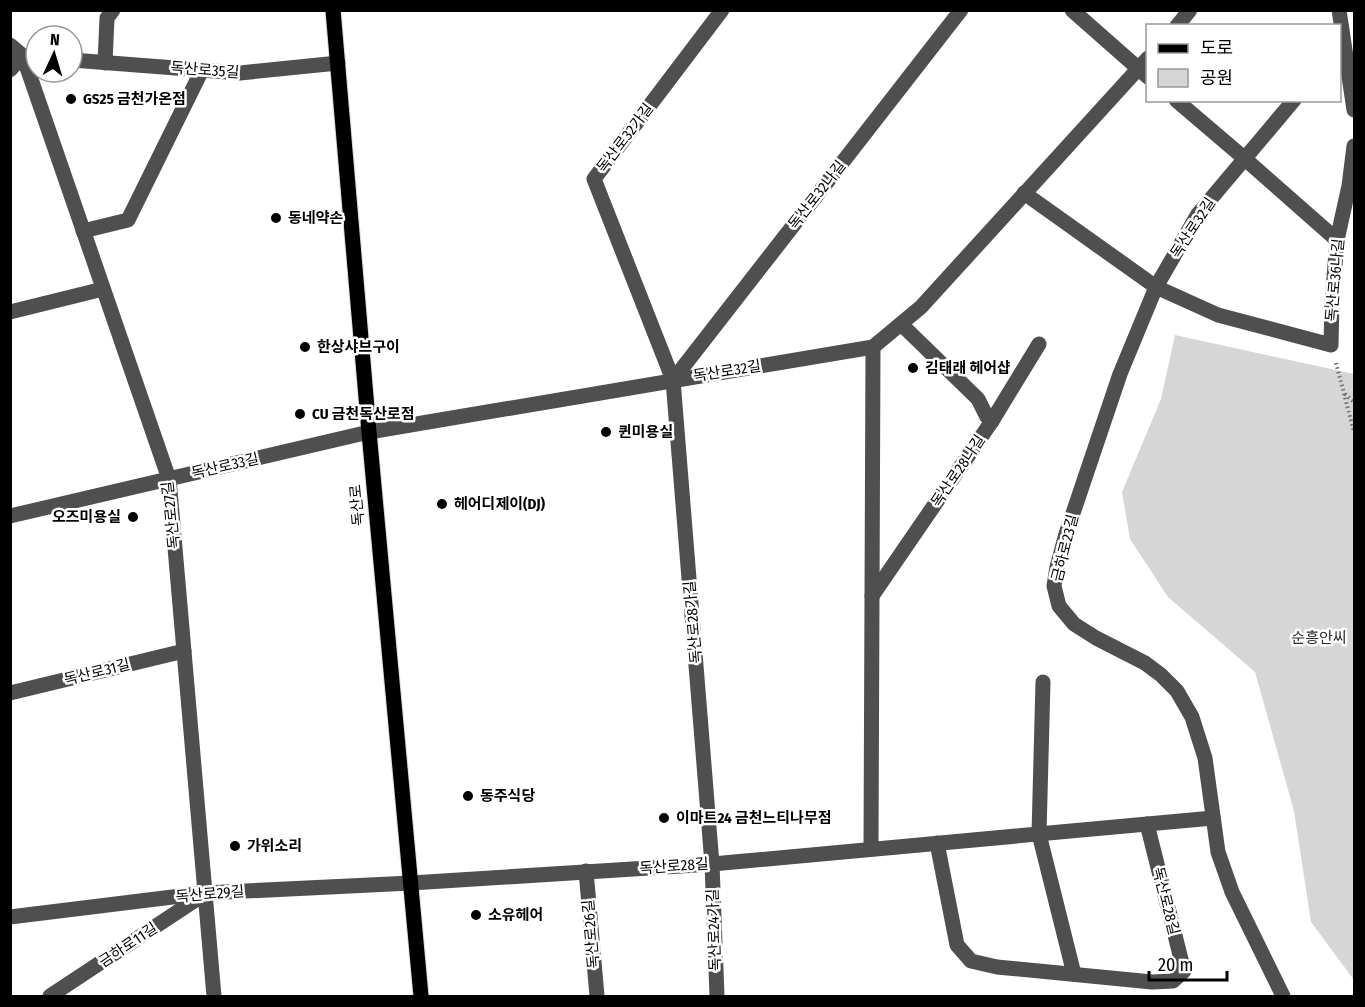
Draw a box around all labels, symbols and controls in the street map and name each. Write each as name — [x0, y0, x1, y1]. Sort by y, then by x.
north arrow — [24, 24, 84, 84]
legend — [1146, 24, 1341, 102]
text: N — [50, 30, 60, 49]
text: 도로 — [1200, 37, 1233, 59]
street label: 독산로35길 — [170, 59, 240, 81]
text: 공원 — [1200, 67, 1233, 89]
place label: GS25 금천가온점 — [83, 90, 186, 108]
marker: GS25 금천가온점 — [64, 92, 78, 106]
street label: 독산로32가길 — [593, 100, 657, 176]
street label: 독산로32나길 — [785, 157, 849, 233]
street label: 독산로32길 — [1167, 194, 1219, 262]
place label: 동네약손 — [288, 209, 343, 227]
marker: 동네약손 — [269, 211, 283, 225]
street label: 독산로36나길 — [1322, 238, 1348, 322]
place label: 한상샤브구이 — [317, 338, 400, 356]
marker: 한상샤브구이 — [298, 340, 312, 354]
street label: 독산로32길 — [692, 357, 762, 385]
place label: 김태래 헤어샵 — [925, 359, 1011, 377]
marker: 김태래 헤어샵 — [906, 361, 920, 375]
place label: CU 금천독산로점 — [312, 405, 414, 423]
marker: CU 금천독산로점 — [293, 407, 307, 421]
place label: 퀸미용실 — [618, 423, 673, 441]
marker: 퀸미용실 — [599, 425, 613, 439]
street label: 독산로28나길 — [927, 432, 989, 510]
street label: 독산로33길 — [189, 449, 261, 483]
street label: 독산로27길 — [159, 480, 183, 550]
street label: 독산로 — [346, 484, 368, 526]
place label: 헤어디제이(DJ) — [454, 495, 546, 513]
marker: 헤어디제이(DJ) — [435, 497, 449, 511]
place label: 오즈미용실 — [52, 508, 121, 526]
marker: 오즈미용실 — [126, 510, 140, 524]
street label: 금하로23길 — [1048, 513, 1082, 583]
street label: 독산로28가길 — [680, 580, 706, 664]
park label: 순흥안씨 — [1291, 629, 1347, 647]
street label: 독산로31길 — [62, 655, 132, 689]
place label: 동주식당 — [480, 787, 535, 805]
marker: 동주식당 — [461, 789, 475, 803]
place label: 이마트24 금천느티나무점 — [676, 809, 831, 827]
marker: 이마트24 금천느티나무점 — [657, 811, 671, 825]
place label: 가위소리 — [247, 837, 302, 855]
marker: 가위소리 — [228, 839, 242, 853]
street label: 독산로28길 — [639, 855, 709, 877]
street label: 독산로28길 — [1149, 865, 1183, 937]
street label: 독산로29길 — [175, 882, 245, 906]
street label: 독산로24가길 — [704, 888, 724, 972]
street label: 독산로26길 — [579, 899, 603, 969]
place label: 소유헤어 — [488, 906, 543, 924]
marker: 소유헤어 — [469, 908, 483, 922]
street label: 금하로11길 — [95, 919, 161, 971]
scale bar — [1149, 944, 1227, 982]
text: 20 m — [1158, 954, 1193, 976]

